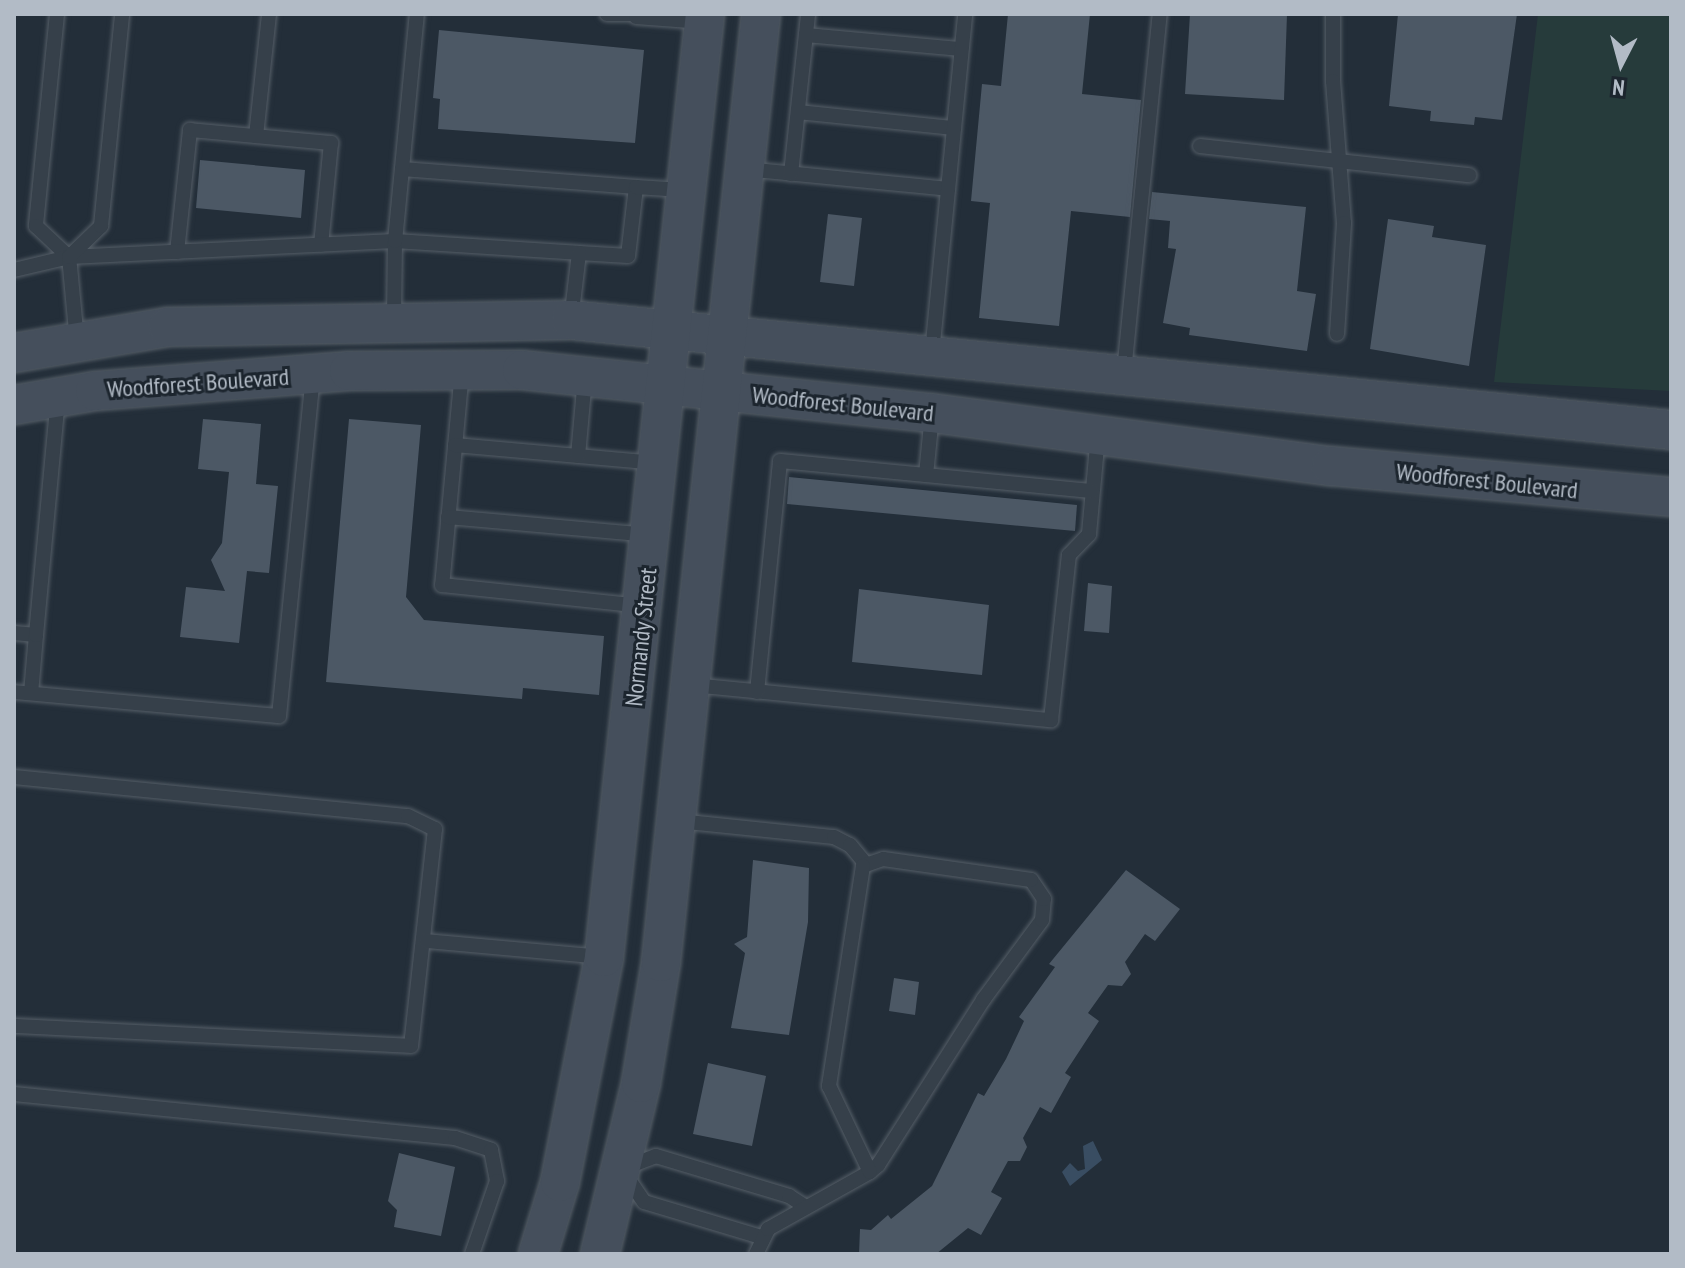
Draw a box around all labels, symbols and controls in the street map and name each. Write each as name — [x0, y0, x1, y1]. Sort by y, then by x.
north arrow — [1581, 24, 1661, 104]
text: N — [1611, 73, 1626, 102]
street label: Woodforest Boulevard — [106, 362, 290, 404]
street label: Woodforest Boulevard — [751, 380, 935, 428]
street label: Woodforest Boulevard — [1395, 457, 1579, 505]
street label: Normandy Street — [619, 566, 663, 708]

